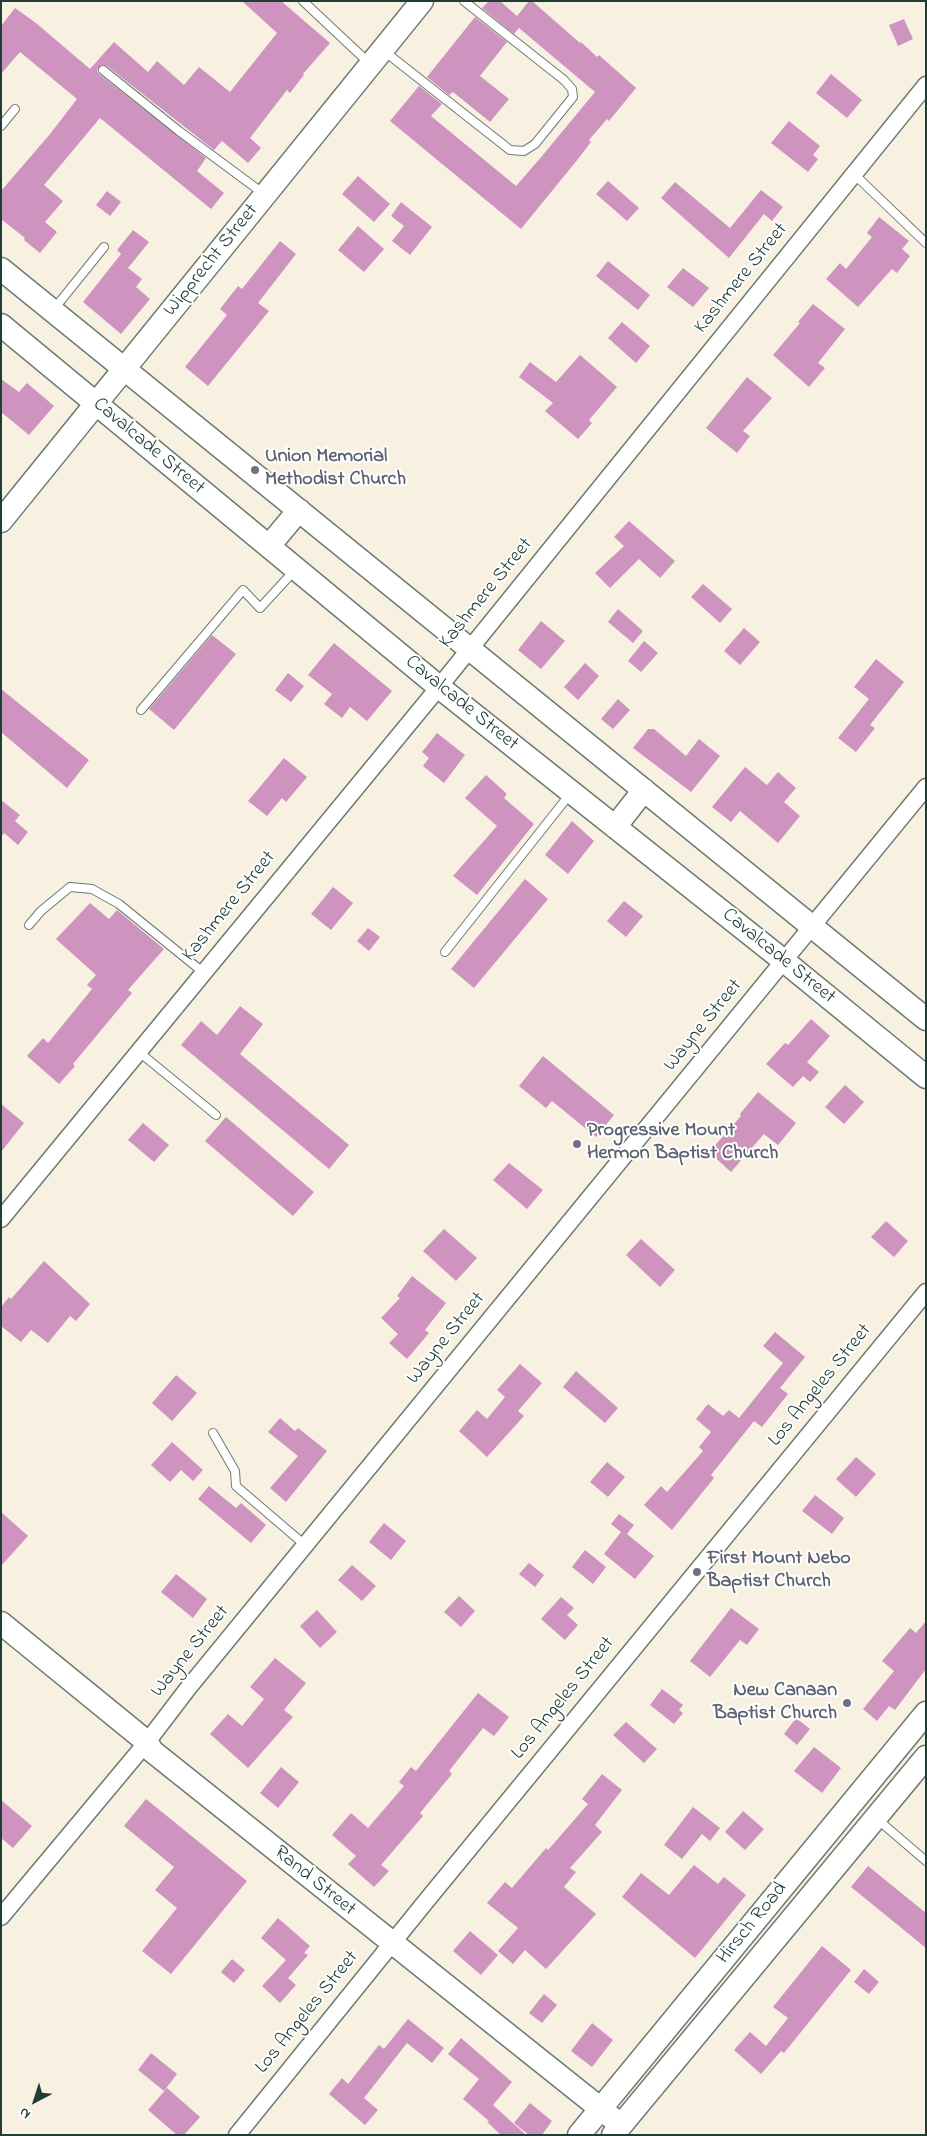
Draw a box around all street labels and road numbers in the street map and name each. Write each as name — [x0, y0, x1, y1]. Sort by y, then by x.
street label: Wipprecht Street — [159, 200, 265, 322]
street label: Kashmere Street — [690, 219, 794, 339]
street label: Cavalcade Street — [87, 393, 209, 501]
street label: Kashmere Street — [435, 534, 539, 654]
street label: Cavalcade Street — [399, 651, 523, 757]
street label: Kashmere Street — [178, 847, 282, 967]
street label: Cavalcade Street — [716, 904, 840, 1010]
street label: Wayne Street — [660, 975, 748, 1077]
street label: Wayne Street — [403, 1288, 491, 1390]
street label: Los Angeles Street — [764, 1320, 878, 1452]
street label: Wayne Street — [147, 1601, 235, 1703]
street label: Los Angeles Street — [507, 1633, 621, 1765]
street label: Rand Street — [268, 1842, 360, 1922]
street label: Hirsch Road — [713, 1878, 793, 1970]
street label: Los Angeles Street — [251, 1947, 365, 2079]

